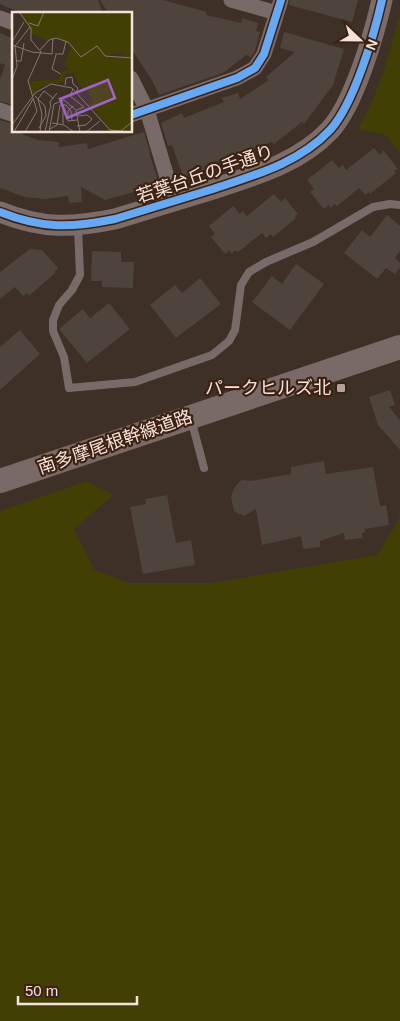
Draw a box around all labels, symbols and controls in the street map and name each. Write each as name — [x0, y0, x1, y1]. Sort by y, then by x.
inset map — [12, 12, 132, 132]
north arrow — [335, 15, 385, 65]
text: N — [363, 37, 381, 53]
street label: 若葉台丘の手通り — [134, 141, 276, 207]
place label: パークヒルズ北 — [205, 378, 331, 398]
marker: パークヒルズ北 — [335, 382, 347, 394]
street label: 南多摩尾根幹線道路 — [35, 406, 195, 478]
scale bar — [18, 974, 136, 1006]
text: 50 m — [25, 982, 58, 999]

